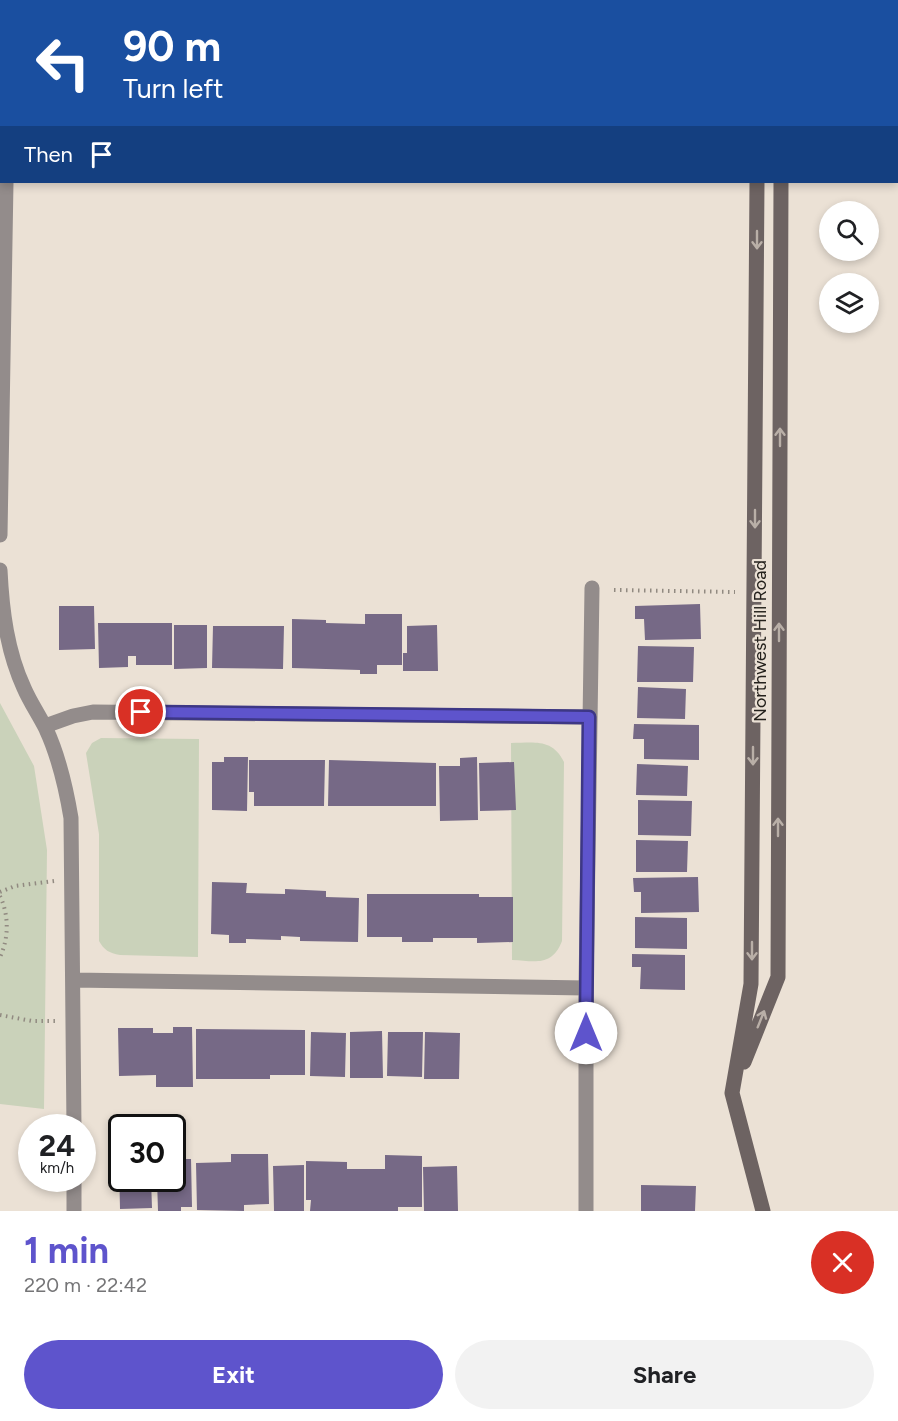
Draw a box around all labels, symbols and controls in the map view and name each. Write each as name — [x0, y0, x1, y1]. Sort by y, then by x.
text: 90 m — [123, 21, 221, 72]
icon: left — [24, 24, 102, 102]
text: Turn left — [123, 72, 223, 105]
icon: arrive — [85, 138, 118, 171]
text: Then — [24, 141, 73, 168]
map controls — [819, 201, 879, 333]
button: search — [819, 201, 879, 261]
one-way arrow — [751, 229, 763, 249]
button: layers — [819, 273, 879, 333]
one-way arrow — [774, 427, 786, 447]
one-way arrow — [749, 508, 761, 528]
street label: Northwest Hill Road — [749, 560, 771, 722]
one-way arrow — [773, 622, 785, 642]
pin — [115, 686, 166, 737]
icon: arrive — [124, 695, 157, 728]
one-way arrow — [747, 745, 759, 765]
one-way arrow — [772, 817, 784, 837]
one-way arrow — [746, 940, 758, 960]
position arrow — [554, 1001, 618, 1065]
one-way arrow — [756, 1010, 767, 1028]
speed limit sign: 30 — [108, 1114, 186, 1192]
text: 24 — [39, 1127, 75, 1164]
text: km/h — [40, 1159, 74, 1177]
text: 1 min — [24, 1229, 109, 1272]
button: close — [811, 1231, 874, 1294]
text: 220 m · 22:42 — [24, 1273, 147, 1297]
button: Exit — [24, 1340, 443, 1409]
button: Share — [455, 1340, 874, 1409]

